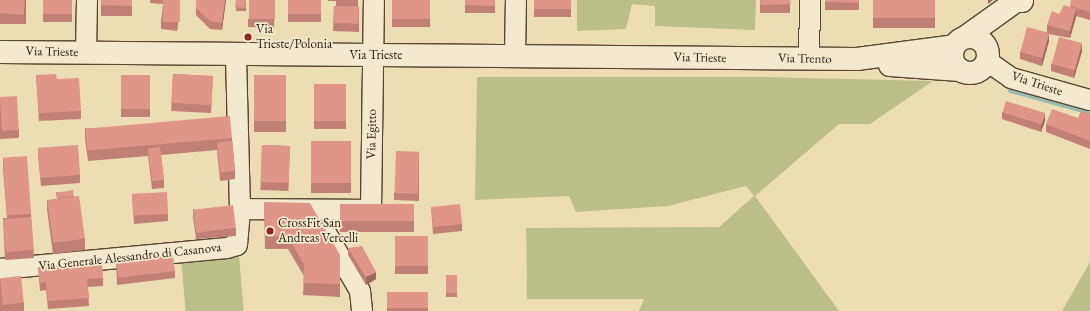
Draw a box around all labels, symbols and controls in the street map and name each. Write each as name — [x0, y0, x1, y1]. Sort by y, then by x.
place label: Via Trieste/Polonia — [256, 22, 332, 53]
marker: Via Trieste/Polonia — [243, 32, 253, 42]
street label: Via Trieste — [25, 44, 79, 60]
street label: Via Trieste — [350, 47, 402, 63]
street label: Via Trieste — [673, 50, 727, 66]
street label: Via Trento — [778, 51, 832, 67]
street label: Via Trieste — [1009, 68, 1065, 100]
street label: Via Egitto — [364, 109, 380, 159]
place label: CrossFit San Andreas Vercelli — [278, 216, 358, 247]
marker: CrossFit San Andreas Vercelli — [265, 226, 275, 236]
street label: Via Generale Alessandro di Casanova — [38, 240, 222, 274]

